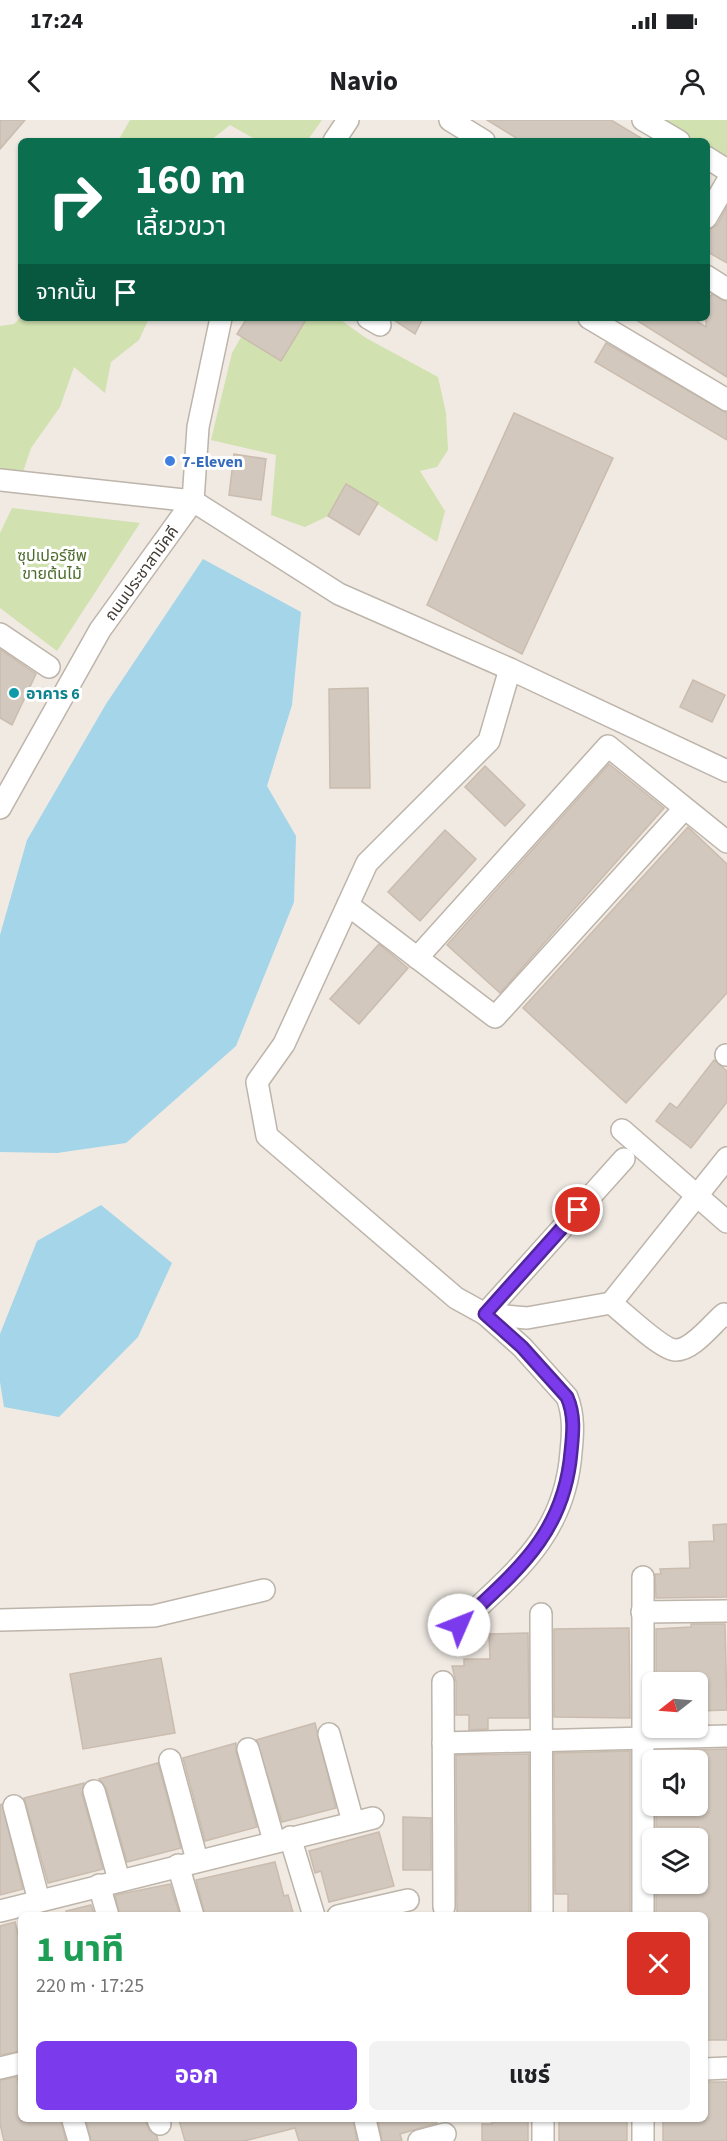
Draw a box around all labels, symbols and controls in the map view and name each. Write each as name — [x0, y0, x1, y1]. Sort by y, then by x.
text: 17:24 — [30, 5, 83, 37]
text: Navio — [329, 62, 398, 101]
icon: back — [18, 65, 51, 98]
icon: person — [676, 65, 709, 98]
text: 160 m — [135, 150, 246, 210]
icon: right — [36, 162, 114, 240]
text: เลี้ยวขวา — [135, 207, 226, 246]
text: จากนั้น — [36, 276, 97, 308]
icon: arrive — [109, 276, 142, 309]
place label: 7-Eleven — [182, 451, 243, 473]
marker: 7-Eleven — [163, 454, 177, 468]
street label: ถนนประชาสามัคคี — [100, 522, 184, 626]
park label: ซุปเปอร์ชีพ ขายต้นไม้ — [17, 545, 87, 585]
place label: อาคาร 6 — [26, 683, 80, 705]
marker: อาคาร 6 — [7, 686, 21, 700]
pin — [552, 1184, 603, 1235]
icon: arrive — [561, 1193, 594, 1226]
position arrow — [427, 1593, 491, 1657]
north arrow — [642, 1672, 708, 1738]
map controls — [642, 1672, 708, 1894]
button: sound — [642, 1750, 708, 1816]
button: layers — [642, 1828, 708, 1894]
text: 1 นาที — [36, 1924, 124, 1975]
button: close — [627, 1932, 690, 1995]
text: 220 m · 17:25 — [36, 1972, 144, 2000]
button: ออก — [36, 2041, 357, 2110]
button: แชร์ — [369, 2041, 690, 2110]

